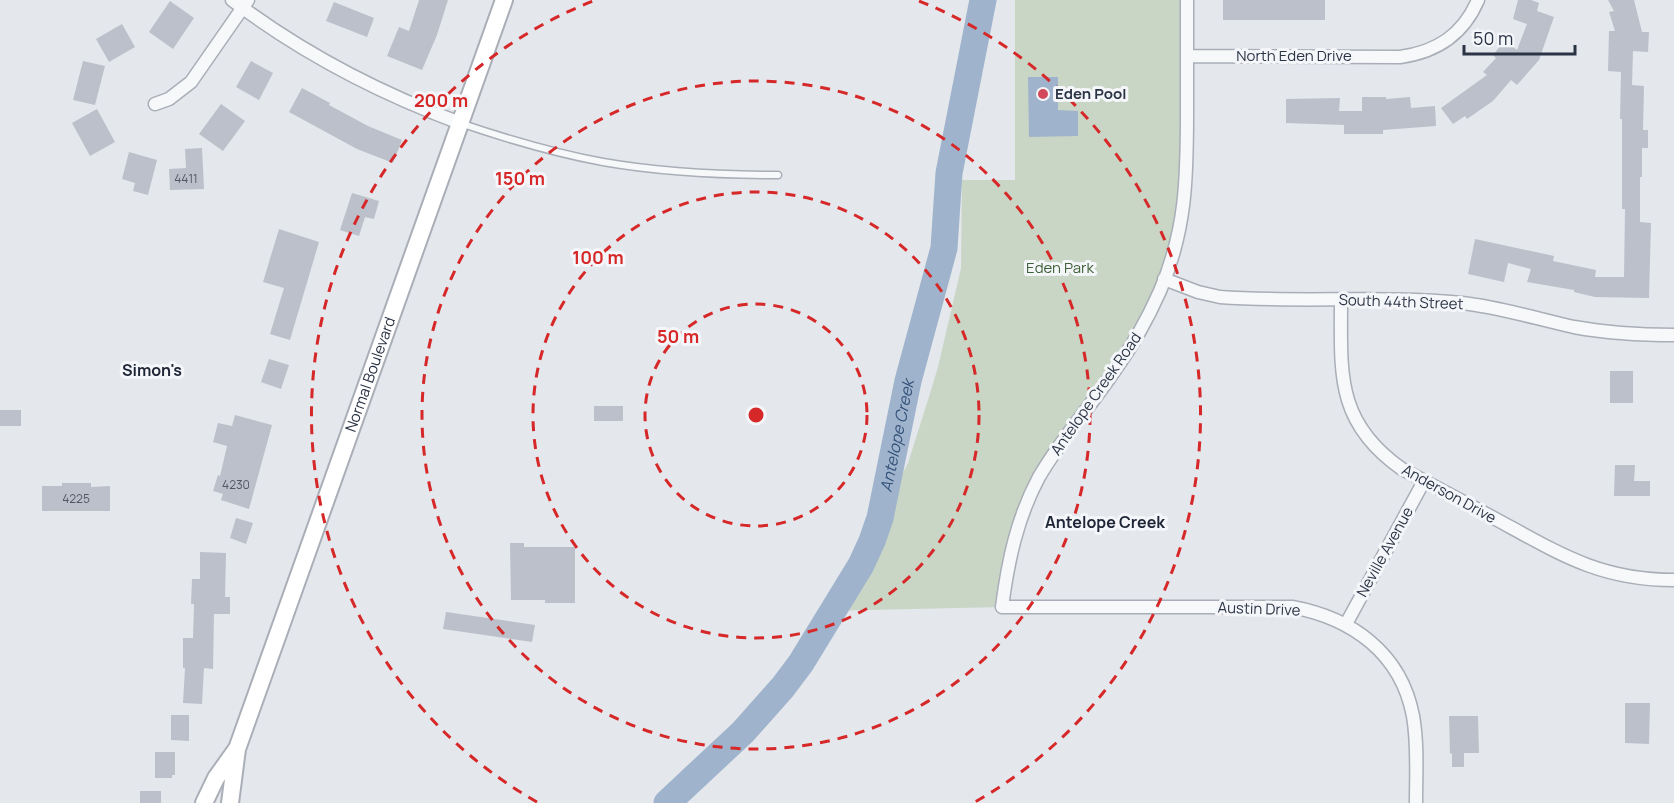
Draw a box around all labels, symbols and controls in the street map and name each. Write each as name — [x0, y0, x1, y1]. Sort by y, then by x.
scale bar — [1464, 18, 1575, 56]
text: 50 m — [1473, 26, 1513, 50]
street label: North Eden Drive — [1236, 45, 1352, 66]
place label: Eden Pool — [1055, 83, 1126, 104]
marker: Eden Pool — [1036, 87, 1050, 101]
text: 200 m — [414, 88, 468, 112]
text: 150 m — [495, 166, 545, 190]
house number: 4411 — [174, 170, 198, 187]
text: 100 m — [572, 245, 624, 269]
park label: Eden Park — [1026, 257, 1094, 278]
street label: South 44th Street — [1338, 289, 1464, 314]
street label: Normal Boulevard — [340, 314, 400, 435]
text: 50 m — [657, 324, 699, 348]
street label: Antelope Creek Road — [1045, 328, 1146, 459]
district label: Simon's — [122, 359, 182, 381]
water label: Antelope Creek — [875, 375, 919, 494]
centre of rings — [746, 405, 766, 425]
street label: Anderson Drive — [1398, 459, 1500, 528]
house number: 4230 — [222, 476, 250, 493]
house number: 4225 — [62, 490, 90, 507]
street label: Neville Avenue — [1351, 503, 1418, 601]
district label: Antelope Creek — [1045, 511, 1165, 533]
street label: Austin Drive — [1217, 597, 1301, 620]

